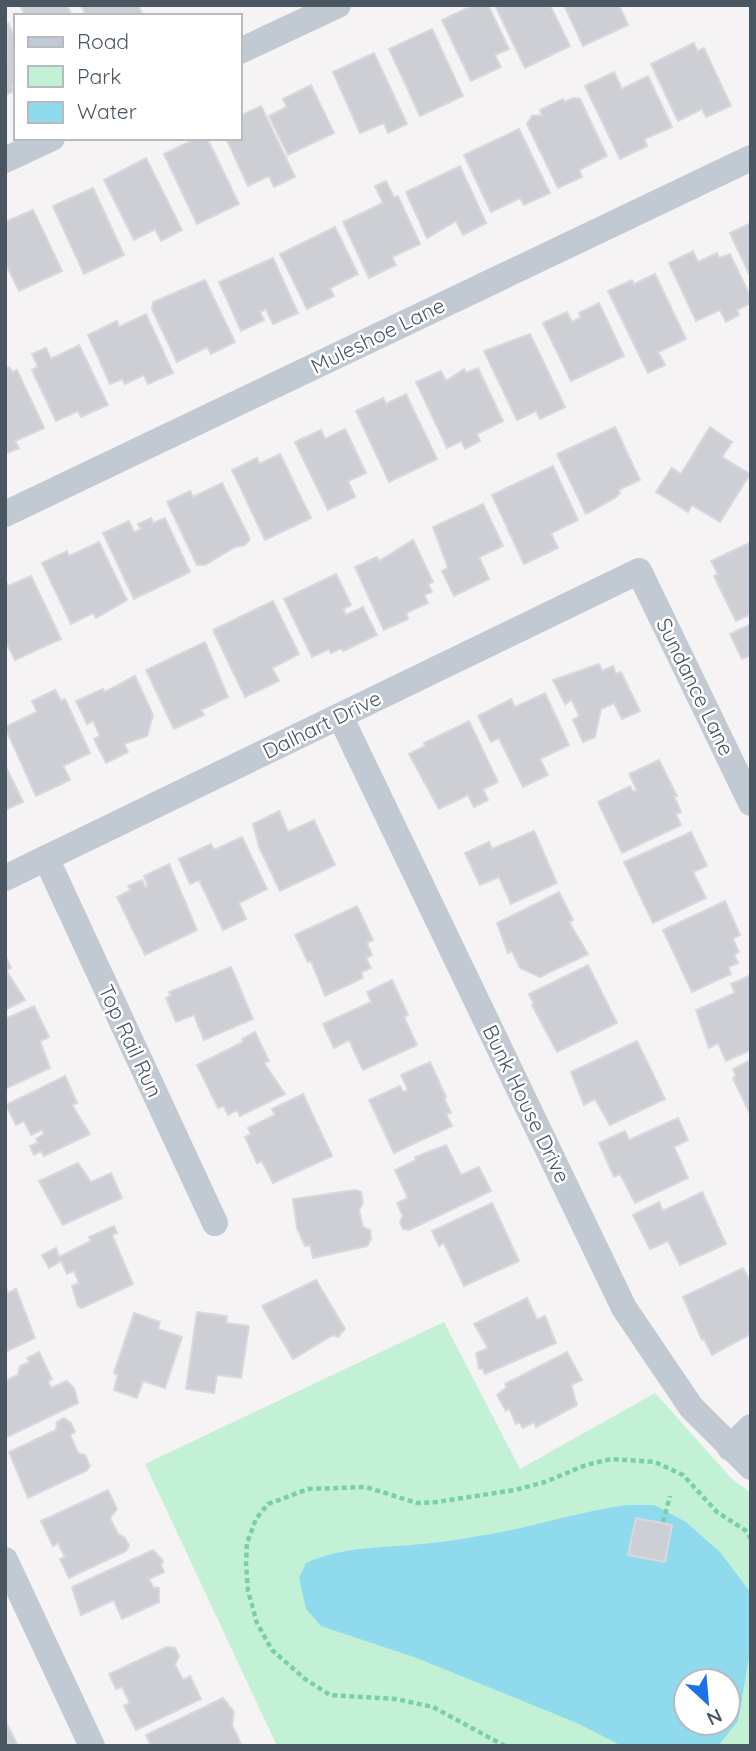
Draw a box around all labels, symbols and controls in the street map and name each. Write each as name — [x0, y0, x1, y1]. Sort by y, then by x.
legend — [14, 14, 242, 140]
text: Road — [77, 28, 129, 54]
text: Park — [77, 63, 121, 89]
text: Water — [77, 98, 137, 124]
street label: Muleshoe Lane — [306, 291, 449, 379]
street label: Sundance Lane — [651, 614, 740, 760]
street label: Dalhart Drive — [258, 684, 385, 764]
street label: Top Rail Run — [94, 980, 168, 1101]
street label: Bunk House Drive — [477, 1020, 576, 1187]
north arrow — [672, 1667, 742, 1737]
text: N — [703, 1703, 726, 1731]

